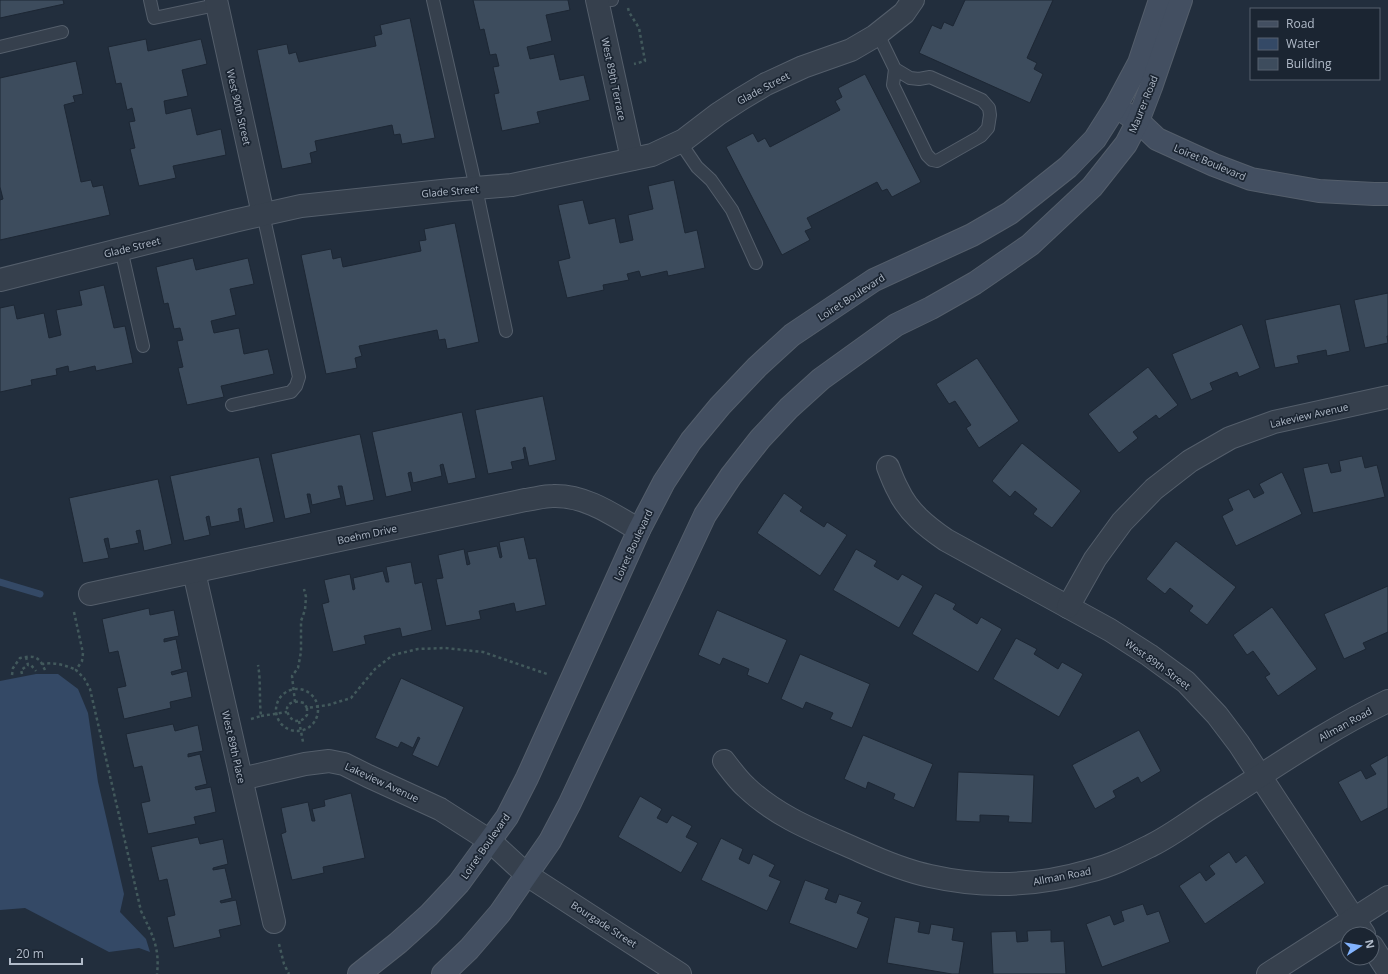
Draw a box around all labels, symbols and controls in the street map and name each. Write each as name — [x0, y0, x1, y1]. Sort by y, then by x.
legend — [1250, 8, 1380, 80]
text: Road — [1286, 15, 1315, 32]
text: Water — [1286, 35, 1320, 52]
street label: West 89th Terrace — [598, 36, 630, 122]
text: Building — [1286, 55, 1332, 72]
street label: West 90th Street — [223, 68, 255, 147]
street label: Glade Street — [734, 68, 792, 108]
street label: Maurer Road — [1125, 73, 1161, 135]
street label: Loiret Boulevard — [1172, 140, 1248, 184]
street label: Glade Street — [421, 181, 480, 200]
street label: Glade Street — [102, 233, 162, 261]
street label: Loiret Boulevard — [815, 270, 887, 324]
street label: Lakeview Avenue — [1268, 399, 1350, 431]
street label: Loiret Boulevard — [610, 507, 656, 583]
street label: Boehm Drive — [336, 521, 398, 547]
street label: West 89th Street — [1123, 636, 1194, 693]
street label: Allman Road — [1316, 704, 1374, 744]
street label: West 89th Place — [219, 709, 249, 785]
street label: Lakeview Avenue — [343, 759, 422, 805]
street label: Loiret Boulevard — [457, 810, 513, 882]
street label: Allman Road — [1032, 864, 1092, 888]
street label: Bourgade Street — [568, 897, 640, 951]
north arrow — [1340, 926, 1380, 966]
text: N — [1362, 938, 1379, 950]
scale bar — [10, 940, 82, 966]
text: 20 m — [16, 945, 44, 962]

